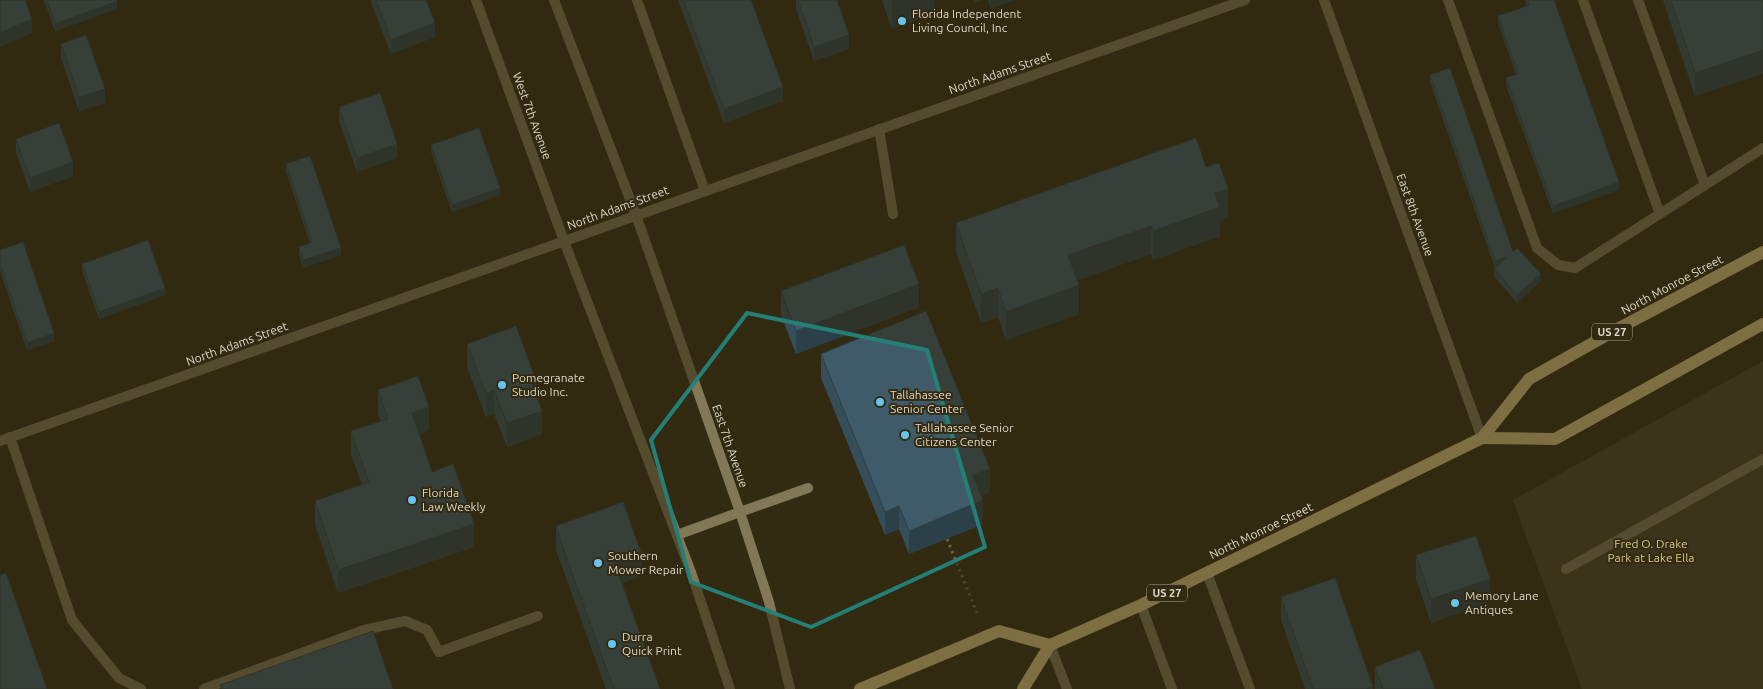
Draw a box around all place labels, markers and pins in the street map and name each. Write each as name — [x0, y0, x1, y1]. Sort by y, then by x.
place label: Florida Independent Living Council, Inc — [912, 7, 1021, 34]
marker: Florida Independent Living Council, Inc — [896, 15, 908, 27]
place label: Pomegranate Studio Inc. — [512, 371, 585, 398]
marker: Pomegranate Studio Inc. — [496, 379, 508, 391]
place label: Tallahassee Senior Center — [890, 388, 964, 415]
marker: Tallahassee Senior Center — [874, 396, 886, 408]
place label: Tallahassee Senior Citizens Center — [915, 421, 1014, 448]
marker: Tallahassee Senior Citizens Center — [899, 429, 911, 441]
place label: Florida Law Weekly — [422, 486, 486, 513]
marker: Florida Law Weekly — [406, 494, 418, 506]
place label: Southern Mower Repair — [608, 549, 684, 576]
marker: Southern Mower Repair — [592, 557, 604, 569]
place label: Memory Lane Antiques — [1465, 589, 1539, 616]
marker: Memory Lane Antiques — [1449, 597, 1461, 609]
place label: Durra Quick Print — [622, 630, 682, 657]
marker: Durra Quick Print — [606, 638, 618, 650]

